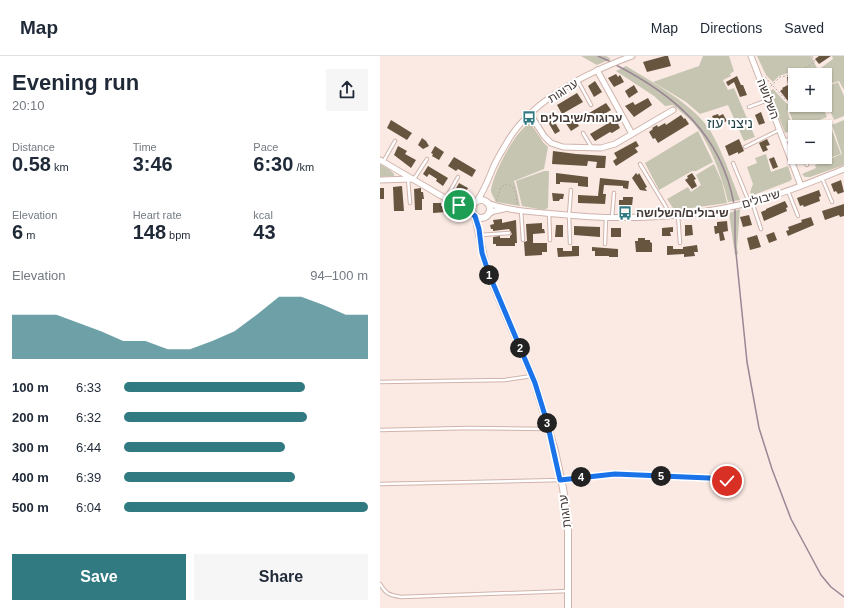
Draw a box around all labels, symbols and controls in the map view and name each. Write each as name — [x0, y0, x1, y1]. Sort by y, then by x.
text: Map — [20, 17, 58, 38]
text: Map — [651, 20, 678, 36]
text: Directions — [700, 20, 762, 36]
text: Saved — [784, 20, 824, 36]
map controls — [788, 68, 832, 164]
button: + — [788, 68, 832, 112]
button: share — [326, 69, 368, 111]
text: Evening run — [12, 70, 139, 95]
street label: ערוגות — [545, 76, 581, 106]
street label: השלושה — [754, 77, 782, 121]
text: 20:10 — [12, 98, 45, 113]
bus stop icon: ערוגות/שיבולים — [521, 110, 537, 126]
place label: ערוגות/שיבולים — [540, 111, 623, 125]
district label: ניצני עוז — [707, 115, 753, 131]
button: − — [788, 120, 832, 164]
text: Distance — [12, 141, 55, 153]
text: Time — [133, 141, 157, 153]
text: Pace — [253, 141, 278, 153]
text: 0.58 — [12, 153, 51, 175]
text: 3:46 — [133, 153, 173, 175]
text: 6:30 — [253, 153, 293, 175]
text: km — [51, 161, 69, 173]
text: /km — [293, 161, 314, 173]
street label: שיבולים — [740, 187, 782, 211]
pin — [442, 188, 476, 222]
icon: arrive — [448, 194, 470, 216]
bus stop icon: שיבולים/השלושה — [617, 205, 633, 221]
place label: שיבולים/השלושה — [636, 206, 729, 220]
text: Elevation — [12, 209, 57, 221]
text: Heart rate — [133, 209, 182, 221]
text: kcal — [253, 209, 273, 221]
text: 6 — [12, 221, 23, 243]
text: 148 — [133, 221, 166, 243]
text: 43 — [253, 221, 276, 243]
text: m — [23, 229, 35, 241]
text: bpm — [166, 229, 191, 241]
pin: 1 — [479, 265, 499, 285]
text: Elevation — [12, 268, 65, 283]
text: 94–100 m — [310, 268, 368, 283]
text: 1 — [486, 269, 492, 281]
pin: 2 — [510, 338, 530, 358]
text: 2 — [517, 342, 523, 354]
text: 100 m — [12, 380, 49, 395]
text: 6:33 — [76, 380, 101, 395]
text: 200 m — [12, 410, 49, 425]
text: 6:32 — [76, 410, 101, 425]
pin: 3 — [537, 413, 557, 433]
text: 3 — [544, 417, 550, 429]
text: 300 m — [12, 440, 49, 455]
text: 6:44 — [76, 440, 101, 455]
pin — [710, 464, 744, 498]
pin: 5 — [651, 466, 671, 486]
pin: 4 — [571, 467, 591, 487]
text: 400 m — [12, 470, 49, 485]
text: 6:39 — [76, 470, 101, 485]
text: 5 — [658, 470, 664, 482]
icon: check — [716, 470, 738, 492]
text: 4 — [578, 471, 584, 483]
street label: ערוגות — [556, 494, 574, 528]
text: 500 m — [12, 500, 49, 515]
text: 6:04 — [76, 500, 101, 515]
button: Save — [12, 554, 186, 600]
button: Share — [194, 554, 368, 600]

